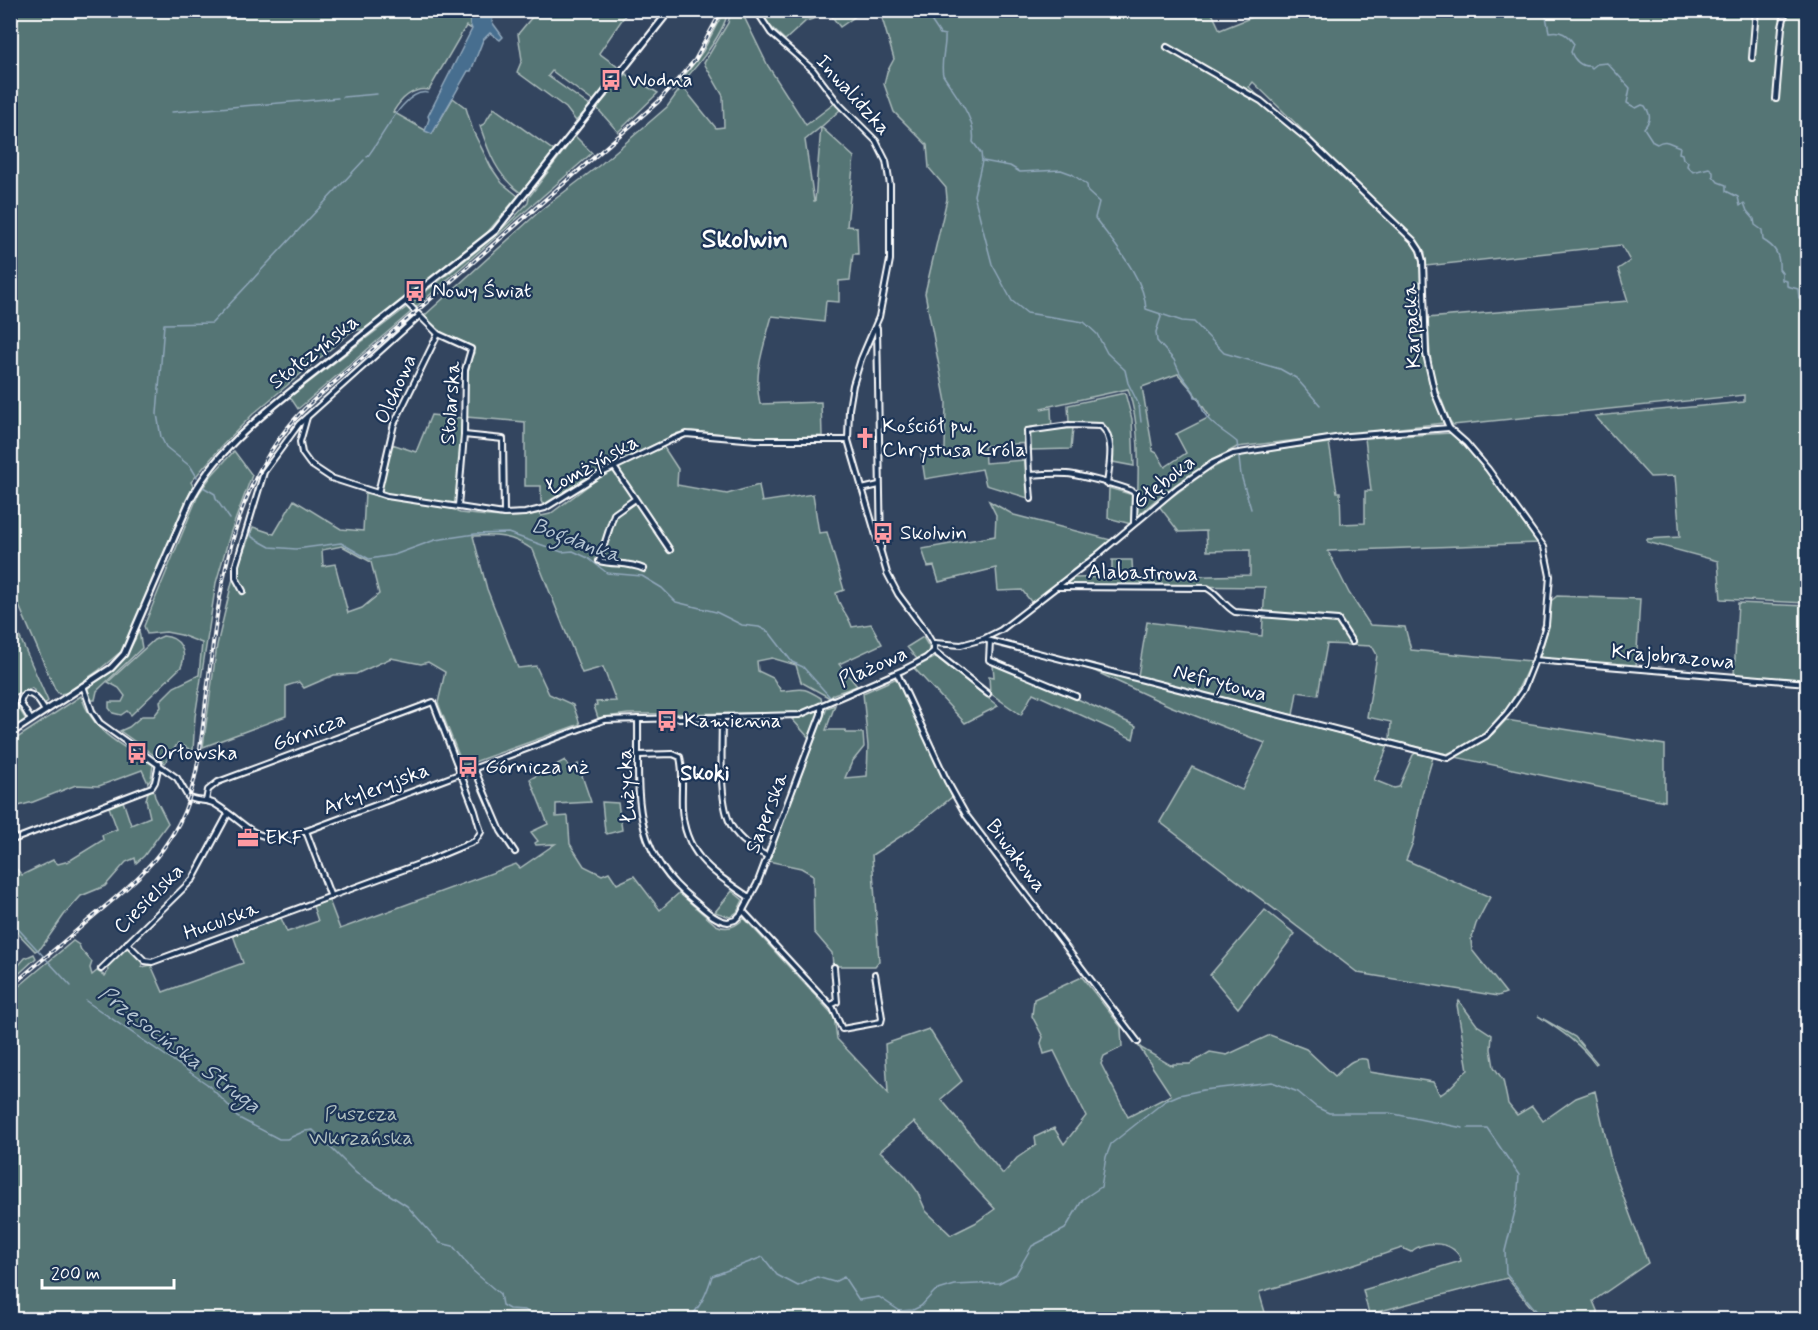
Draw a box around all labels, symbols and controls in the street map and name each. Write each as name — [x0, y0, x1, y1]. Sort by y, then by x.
street label: Inwalidzka — [809, 48, 897, 142]
place label: Wodna — [628, 66, 693, 94]
bus stop icon: Wodna — [599, 68, 623, 92]
district label: Skolwin — [702, 222, 788, 257]
place label: Nowy Świat — [432, 277, 532, 305]
bus stop icon: Nowy Świat — [403, 279, 427, 303]
street label: Karpacka — [1396, 282, 1428, 369]
street label: Stołczyńska — [263, 308, 365, 396]
street label: Olchowa — [368, 350, 424, 428]
street label: Stolarska — [434, 360, 468, 446]
place label: Kościół pw. Chrystusa Króla — [882, 412, 1026, 464]
church icon: Kościół pw. Chrystusa Króla — [853, 426, 877, 450]
street label: Łomżyńska — [540, 428, 644, 502]
street label: Głęboka — [1127, 449, 1201, 515]
water label: Bogdanka — [527, 512, 625, 573]
place label: Skolwin — [900, 519, 967, 547]
bus stop icon: Skolwin — [871, 521, 895, 545]
street label: Alabastrowa — [1087, 558, 1199, 588]
street label: Krajobrazowa — [1610, 638, 1736, 676]
street label: Plażowa — [834, 639, 912, 695]
street label: Nefrytowa — [1170, 657, 1270, 709]
street label: Górnicza — [268, 705, 350, 759]
place label: Kamienna — [684, 707, 782, 735]
bus stop icon: Kamienna — [655, 709, 679, 733]
place label: Orłowska — [154, 739, 238, 767]
bus stop icon: Orłowska — [125, 741, 149, 765]
street label: Łużycka — [610, 748, 644, 824]
place label: Górnicza nż — [485, 753, 589, 781]
bus stop icon: Górnicza nż — [456, 755, 480, 779]
street label: Artyleryjska — [319, 756, 433, 822]
district label: Skoki — [680, 760, 730, 788]
street label: Saperska — [739, 768, 795, 858]
street label: Biwakowa — [979, 814, 1053, 898]
place label: EKF — [265, 824, 304, 852]
office icon: EKF — [236, 826, 260, 850]
street label: Ciesielska — [108, 858, 190, 940]
street label: Huculska — [180, 894, 263, 948]
water label: Przęsocińska Struga — [91, 980, 266, 1122]
park label: Puszcza Wkrzańska — [309, 1100, 413, 1152]
scale bar — [42, 1252, 174, 1290]
text: 200 m — [51, 1262, 100, 1286]

